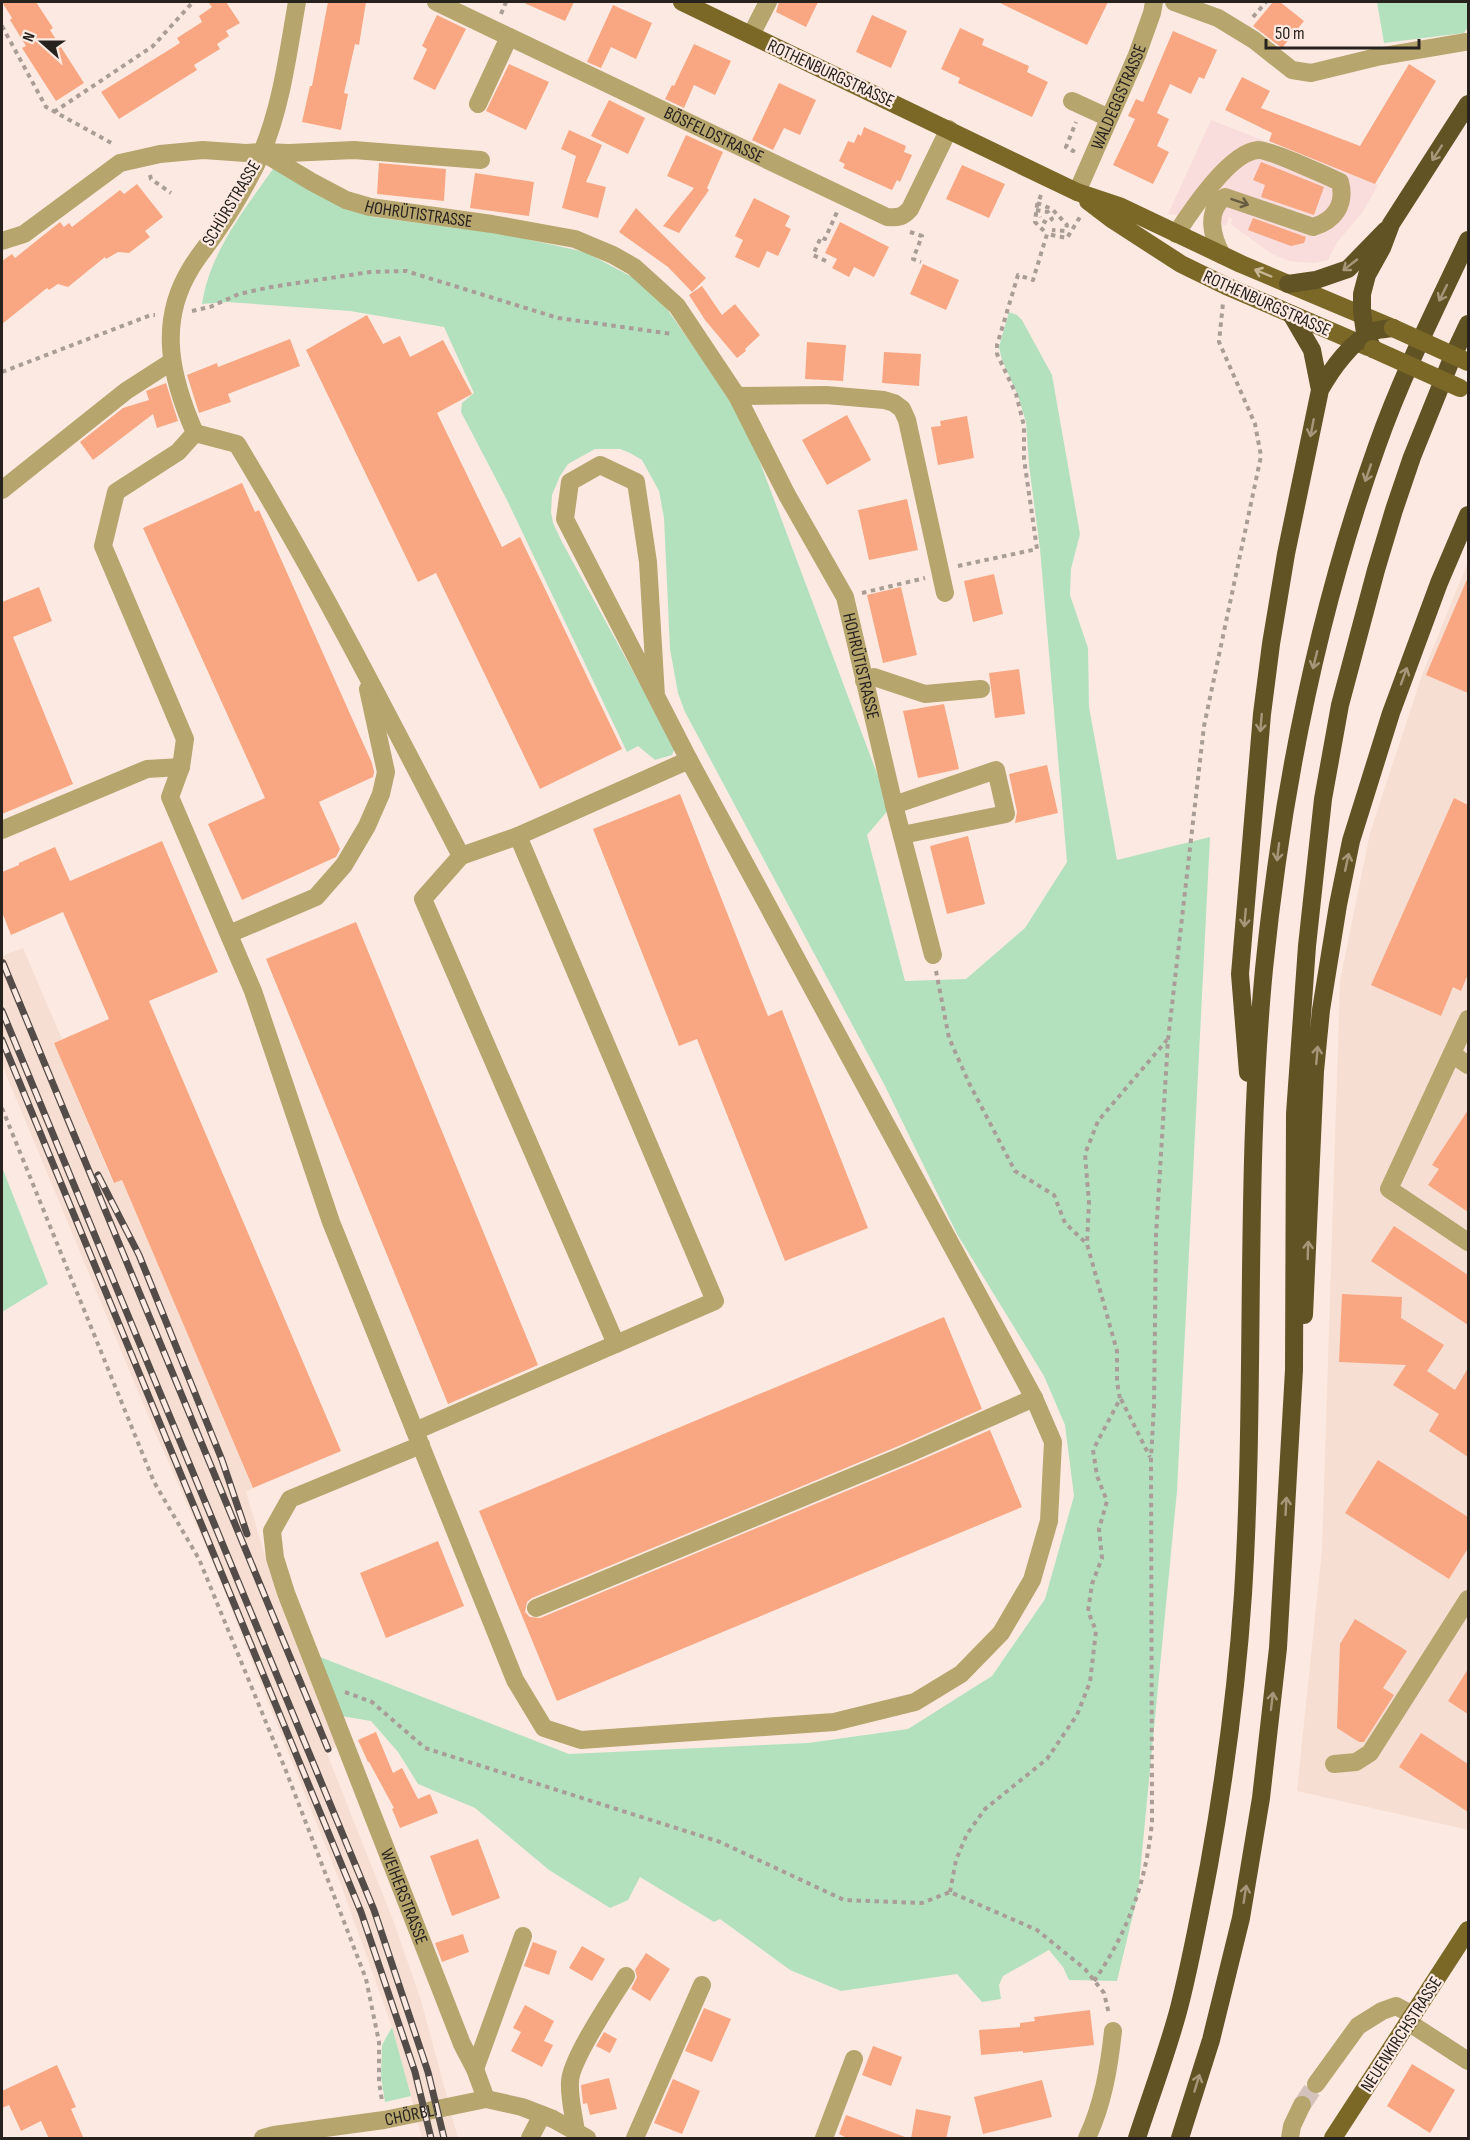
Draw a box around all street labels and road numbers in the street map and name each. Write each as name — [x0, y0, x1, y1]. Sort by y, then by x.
street label: ROTHENBURGSTRASSE — [764, 35, 897, 112]
street label: WALDEGGSTRASSE — [1087, 41, 1151, 153]
street label: BÖSFELDSTRASSE — [661, 102, 767, 168]
street label: SCHÜRSTRASSE — [198, 157, 265, 250]
street label: HOHRÜTISTRASSE — [362, 196, 474, 232]
street label: ROTHENBURGSTRASSE — [1200, 266, 1334, 341]
street label: HOHRÜTISTRASSE — [838, 611, 883, 721]
street label: WEIHERSTRASSE — [376, 1846, 432, 1948]
street label: NEUENKIRCHSTRASSE — [1356, 1973, 1446, 2096]
street label: CHÖRBLI — [383, 2099, 439, 2131]

